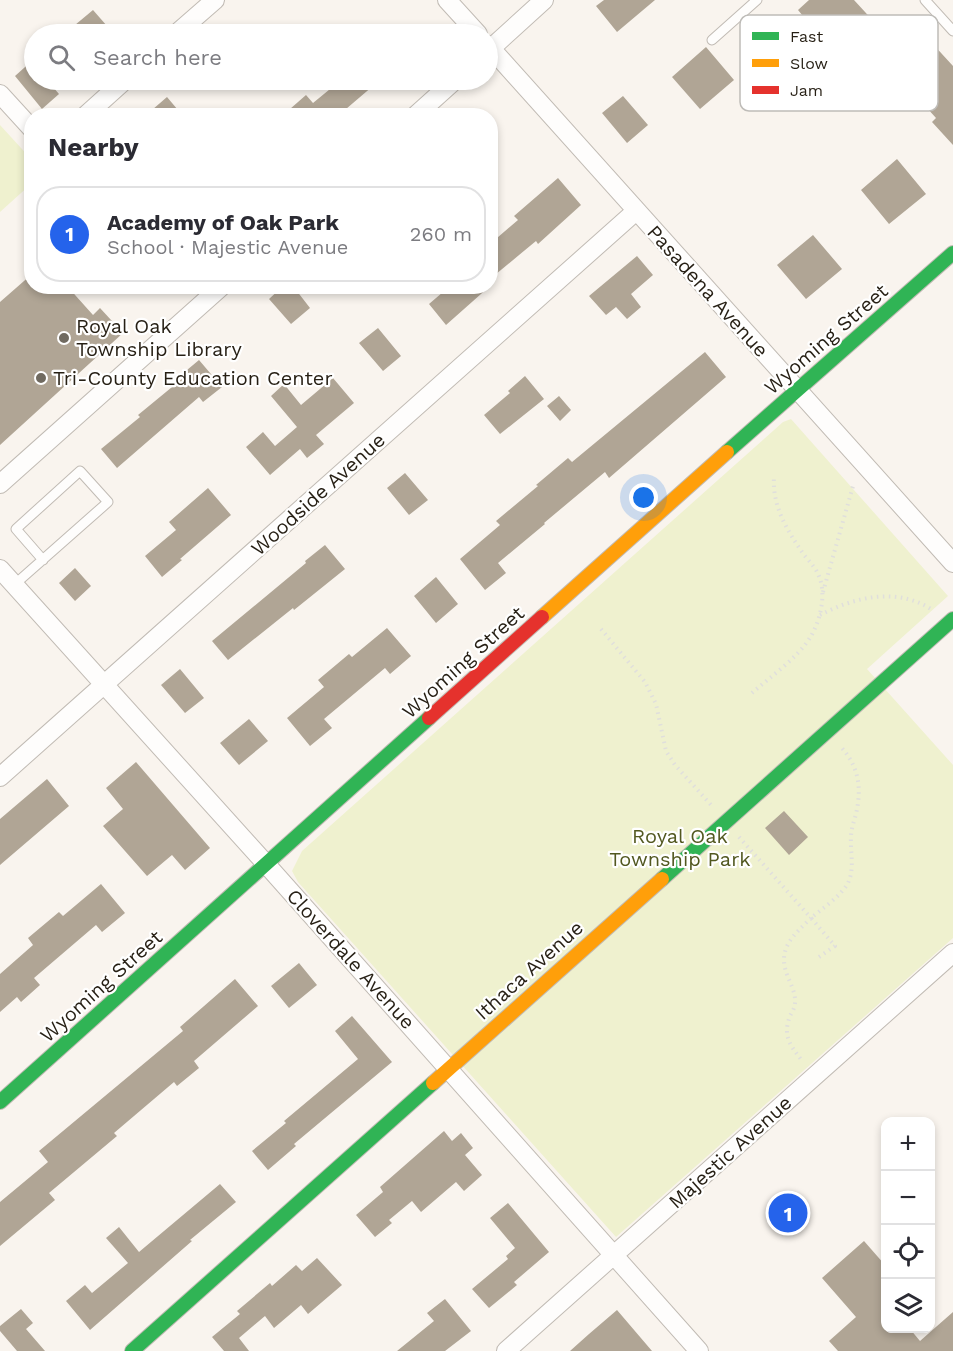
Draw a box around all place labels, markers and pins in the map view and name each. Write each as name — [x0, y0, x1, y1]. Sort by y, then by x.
place label: Royal Oak Township Library — [76, 314, 242, 361]
marker: Royal Oak Township Library — [57, 331, 71, 345]
place label: Tri-County Education Center — [53, 366, 333, 390]
marker: Tri-County Education Center — [34, 371, 48, 385]
pin: 1 — [768, 1190, 808, 1236]

